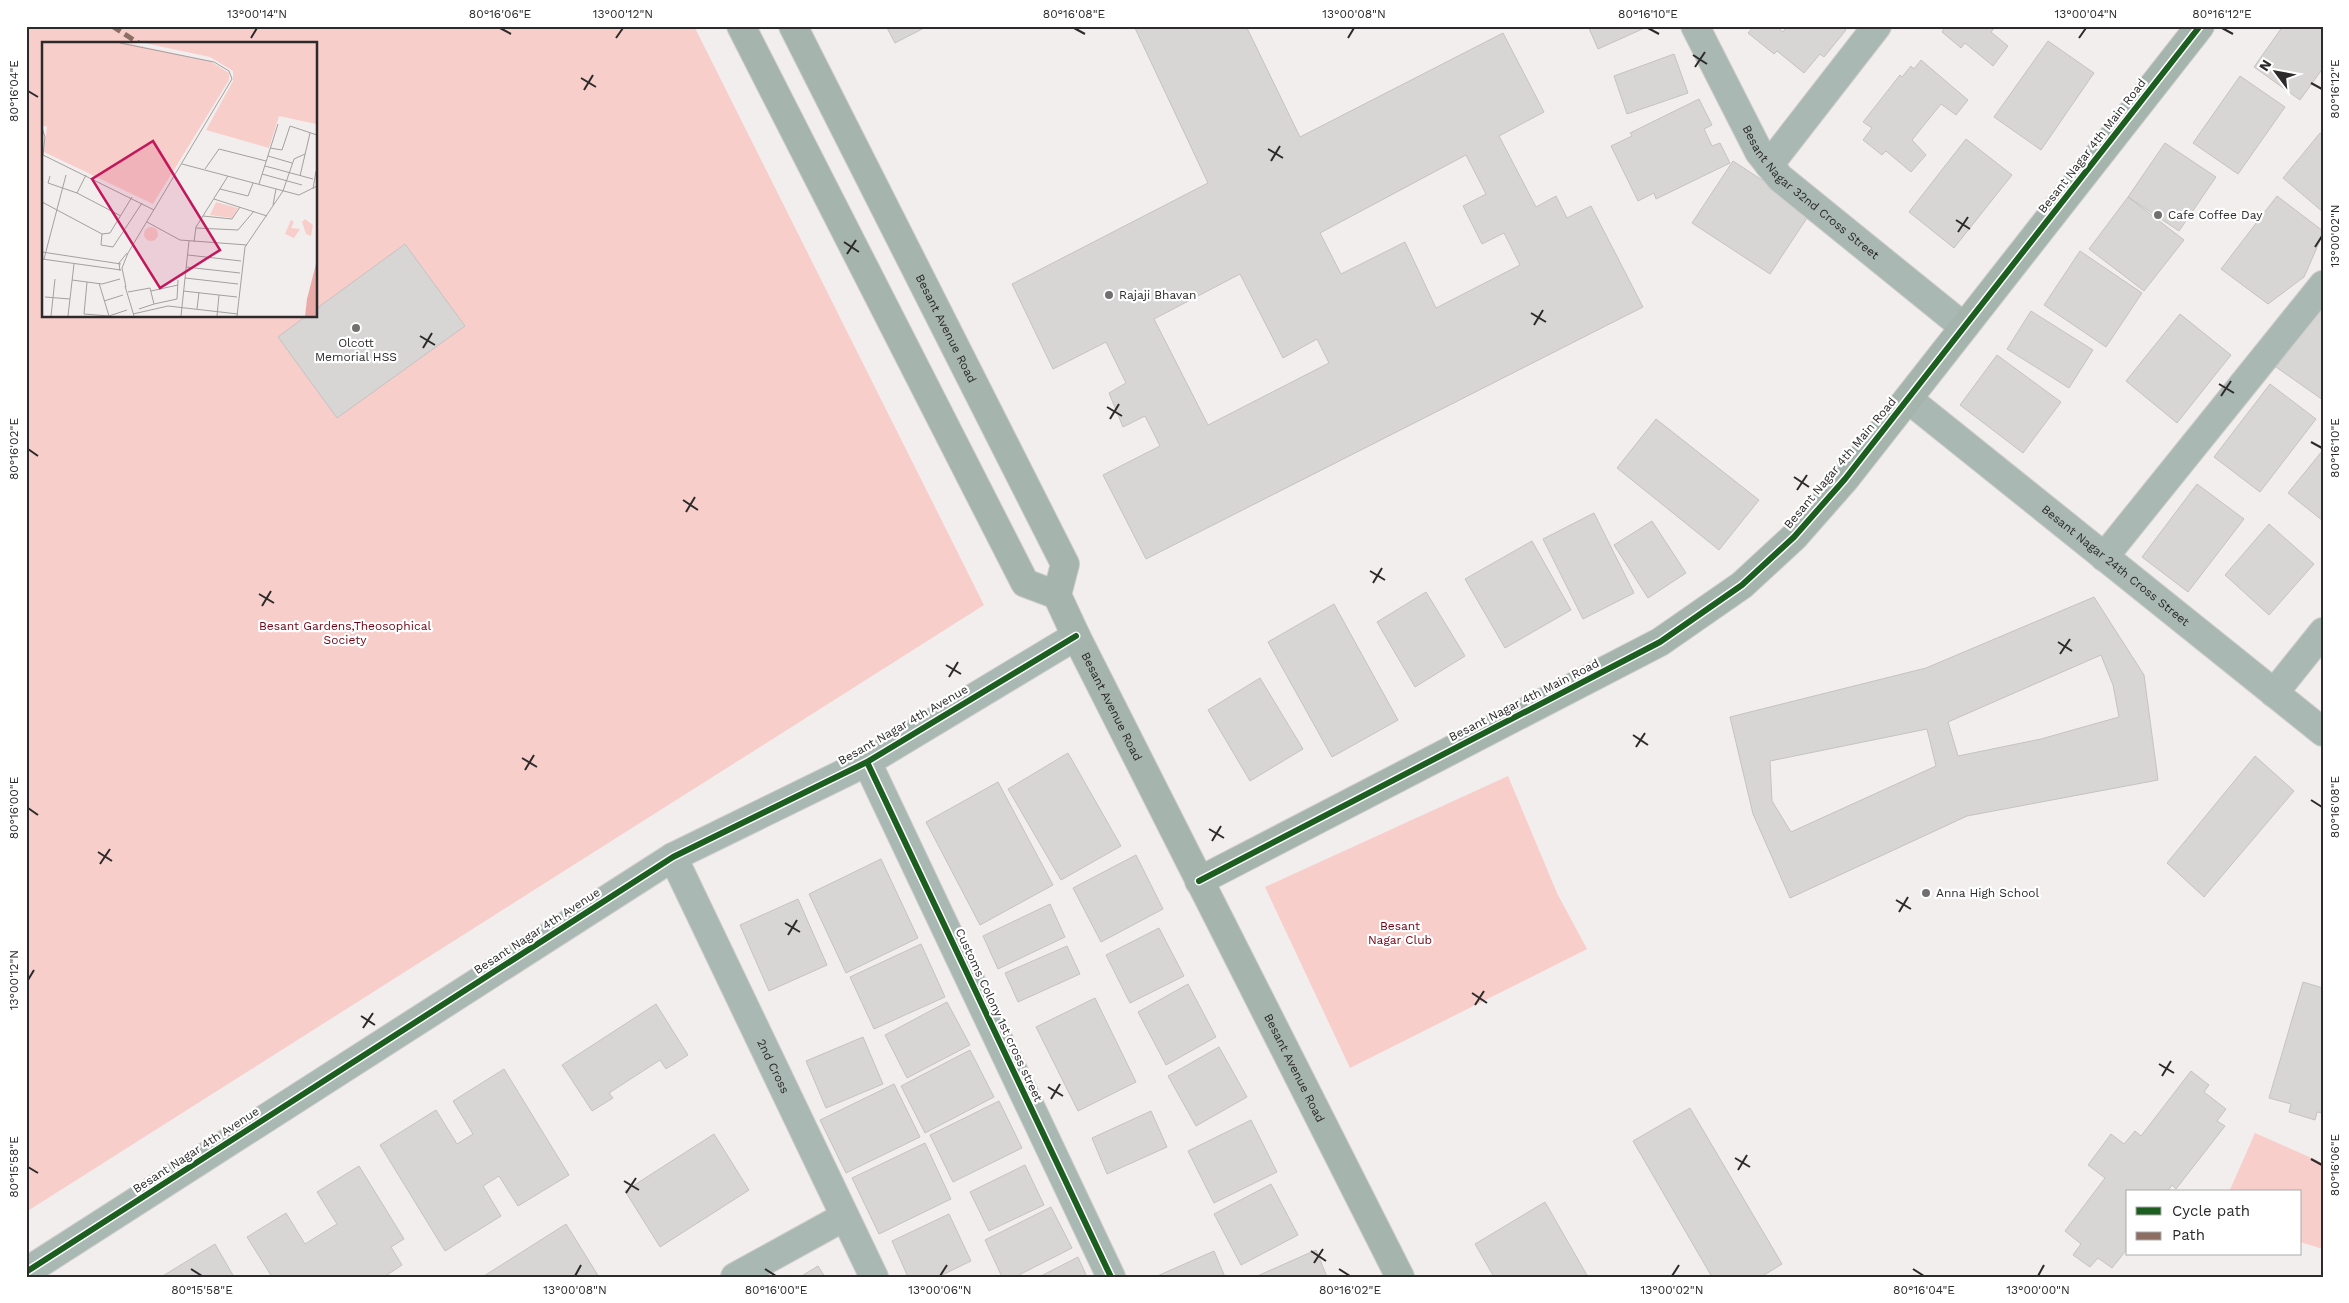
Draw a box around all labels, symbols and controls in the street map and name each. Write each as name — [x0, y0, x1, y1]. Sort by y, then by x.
text: 13°00'14"N — [227, 7, 287, 21]
text: 80°16'06"E — [469, 7, 532, 21]
text: 13°00'12"N — [593, 7, 653, 21]
text: 80°16'08"E — [1043, 7, 1106, 21]
text: 13°00'08"N — [1322, 7, 1386, 21]
text: 80°16'10"E — [1618, 7, 1678, 21]
text: 13°00'04"N — [2055, 7, 2117, 21]
text: 80°16'12"E — [2192, 7, 2252, 21]
inset map — [42, 42, 318, 318]
north arrow — [2252, 48, 2302, 98]
text: N — [2255, 56, 2275, 74]
text: 80°16'12"E — [2328, 59, 2342, 119]
text: 80°16'04"E — [7, 60, 21, 122]
street label: Besant Nagar 4th Main Road — [2035, 76, 2149, 216]
street label: Besant Nagar 32nd Cross Street — [1739, 123, 1882, 262]
text: 13°00'02"N — [2328, 204, 2342, 268]
place label: Cafe Coffee Day — [2168, 208, 2263, 222]
marker: Cafe Coffee Day — [2152, 209, 2164, 221]
street label: Besant Avenue Road — [913, 272, 979, 385]
place label: Rajaji Bhavan — [1119, 288, 1196, 302]
marker: Rajaji Bhavan — [1103, 289, 1115, 301]
marker: Olcott Memorial HSS — [350, 322, 362, 334]
place label: Olcott Memorial HSS — [315, 336, 397, 364]
street label: Besant Nagar 4th Main Road — [1781, 395, 1899, 531]
text: 80°16'02"E — [7, 418, 21, 480]
text: 80°16'10"E — [2328, 418, 2342, 478]
street label: Besant Nagar 24th Cross Street — [2039, 502, 2192, 629]
park label: Besant Gardens,Theosophical Society — [259, 619, 431, 647]
street label: Besant Avenue Road — [1078, 650, 1145, 763]
street label: Besant Nagar 4th Main Road — [1447, 656, 1601, 744]
street label: Besant Nagar 4th Avenue — [836, 682, 970, 768]
text: 80°16'08"E — [2328, 775, 2342, 838]
text: 80°16'00"E — [7, 776, 21, 839]
street label: Besant Nagar 4th Avenue — [471, 885, 603, 977]
place label: Anna High School — [1936, 886, 2040, 900]
marker: Anna High School — [1920, 887, 1932, 899]
park label: Besant Nagar Club — [1368, 919, 1432, 947]
street label: Customs Colony 1st cross street — [953, 926, 1045, 1104]
text: 13°00'12"N — [7, 950, 21, 1010]
street label: Besant Avenue Road — [1261, 1011, 1328, 1125]
street label: 2nd Cross — [754, 1037, 792, 1096]
street label: Besant Nagar 4th Avenue — [130, 1104, 262, 1196]
text: 80°16'06"E — [2328, 1133, 2342, 1196]
text: 80°15'58"E — [7, 1136, 21, 1198]
legend — [2126, 1190, 2302, 1256]
text: Cycle path — [2172, 1202, 2250, 1220]
text: Path — [2172, 1226, 2205, 1244]
text: 80°15'58"E — [171, 1283, 233, 1297]
text: 13°00'08"N — [543, 1283, 607, 1297]
text: 80°16'00"E — [745, 1283, 808, 1297]
text: 13°00'06"N — [908, 1283, 972, 1297]
text: 80°16'02"E — [1319, 1283, 1381, 1297]
text: 13°00'02"N — [1640, 1283, 1704, 1297]
text: 80°16'04"E — [1893, 1283, 1955, 1297]
text: 13°00'00"N — [2006, 1283, 2070, 1297]

